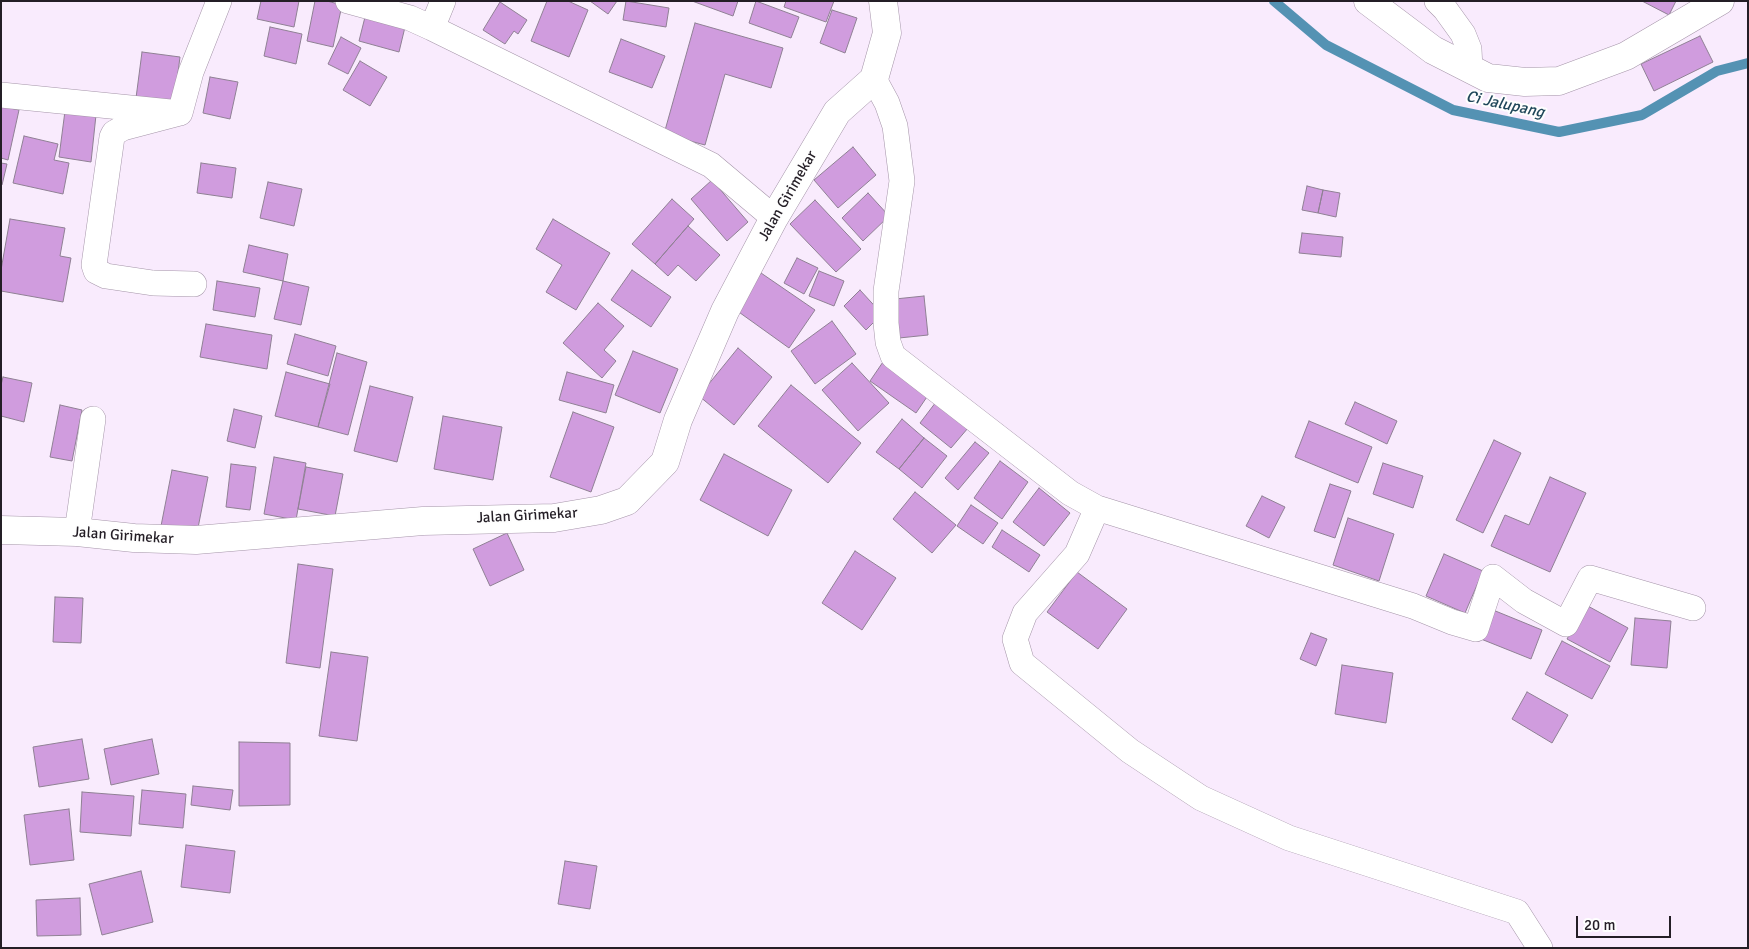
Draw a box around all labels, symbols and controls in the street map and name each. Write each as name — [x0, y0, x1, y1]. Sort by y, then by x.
water label: Ci Jalupang — [1464, 87, 1546, 123]
street label: Jalan Girimekar — [755, 148, 821, 244]
street label: Jalan Girimekar — [476, 504, 578, 528]
street label: Jalan Girimekar — [72, 523, 174, 549]
scale bar — [1579, 906, 1674, 938]
text: 20 m — [1584, 916, 1615, 934]

